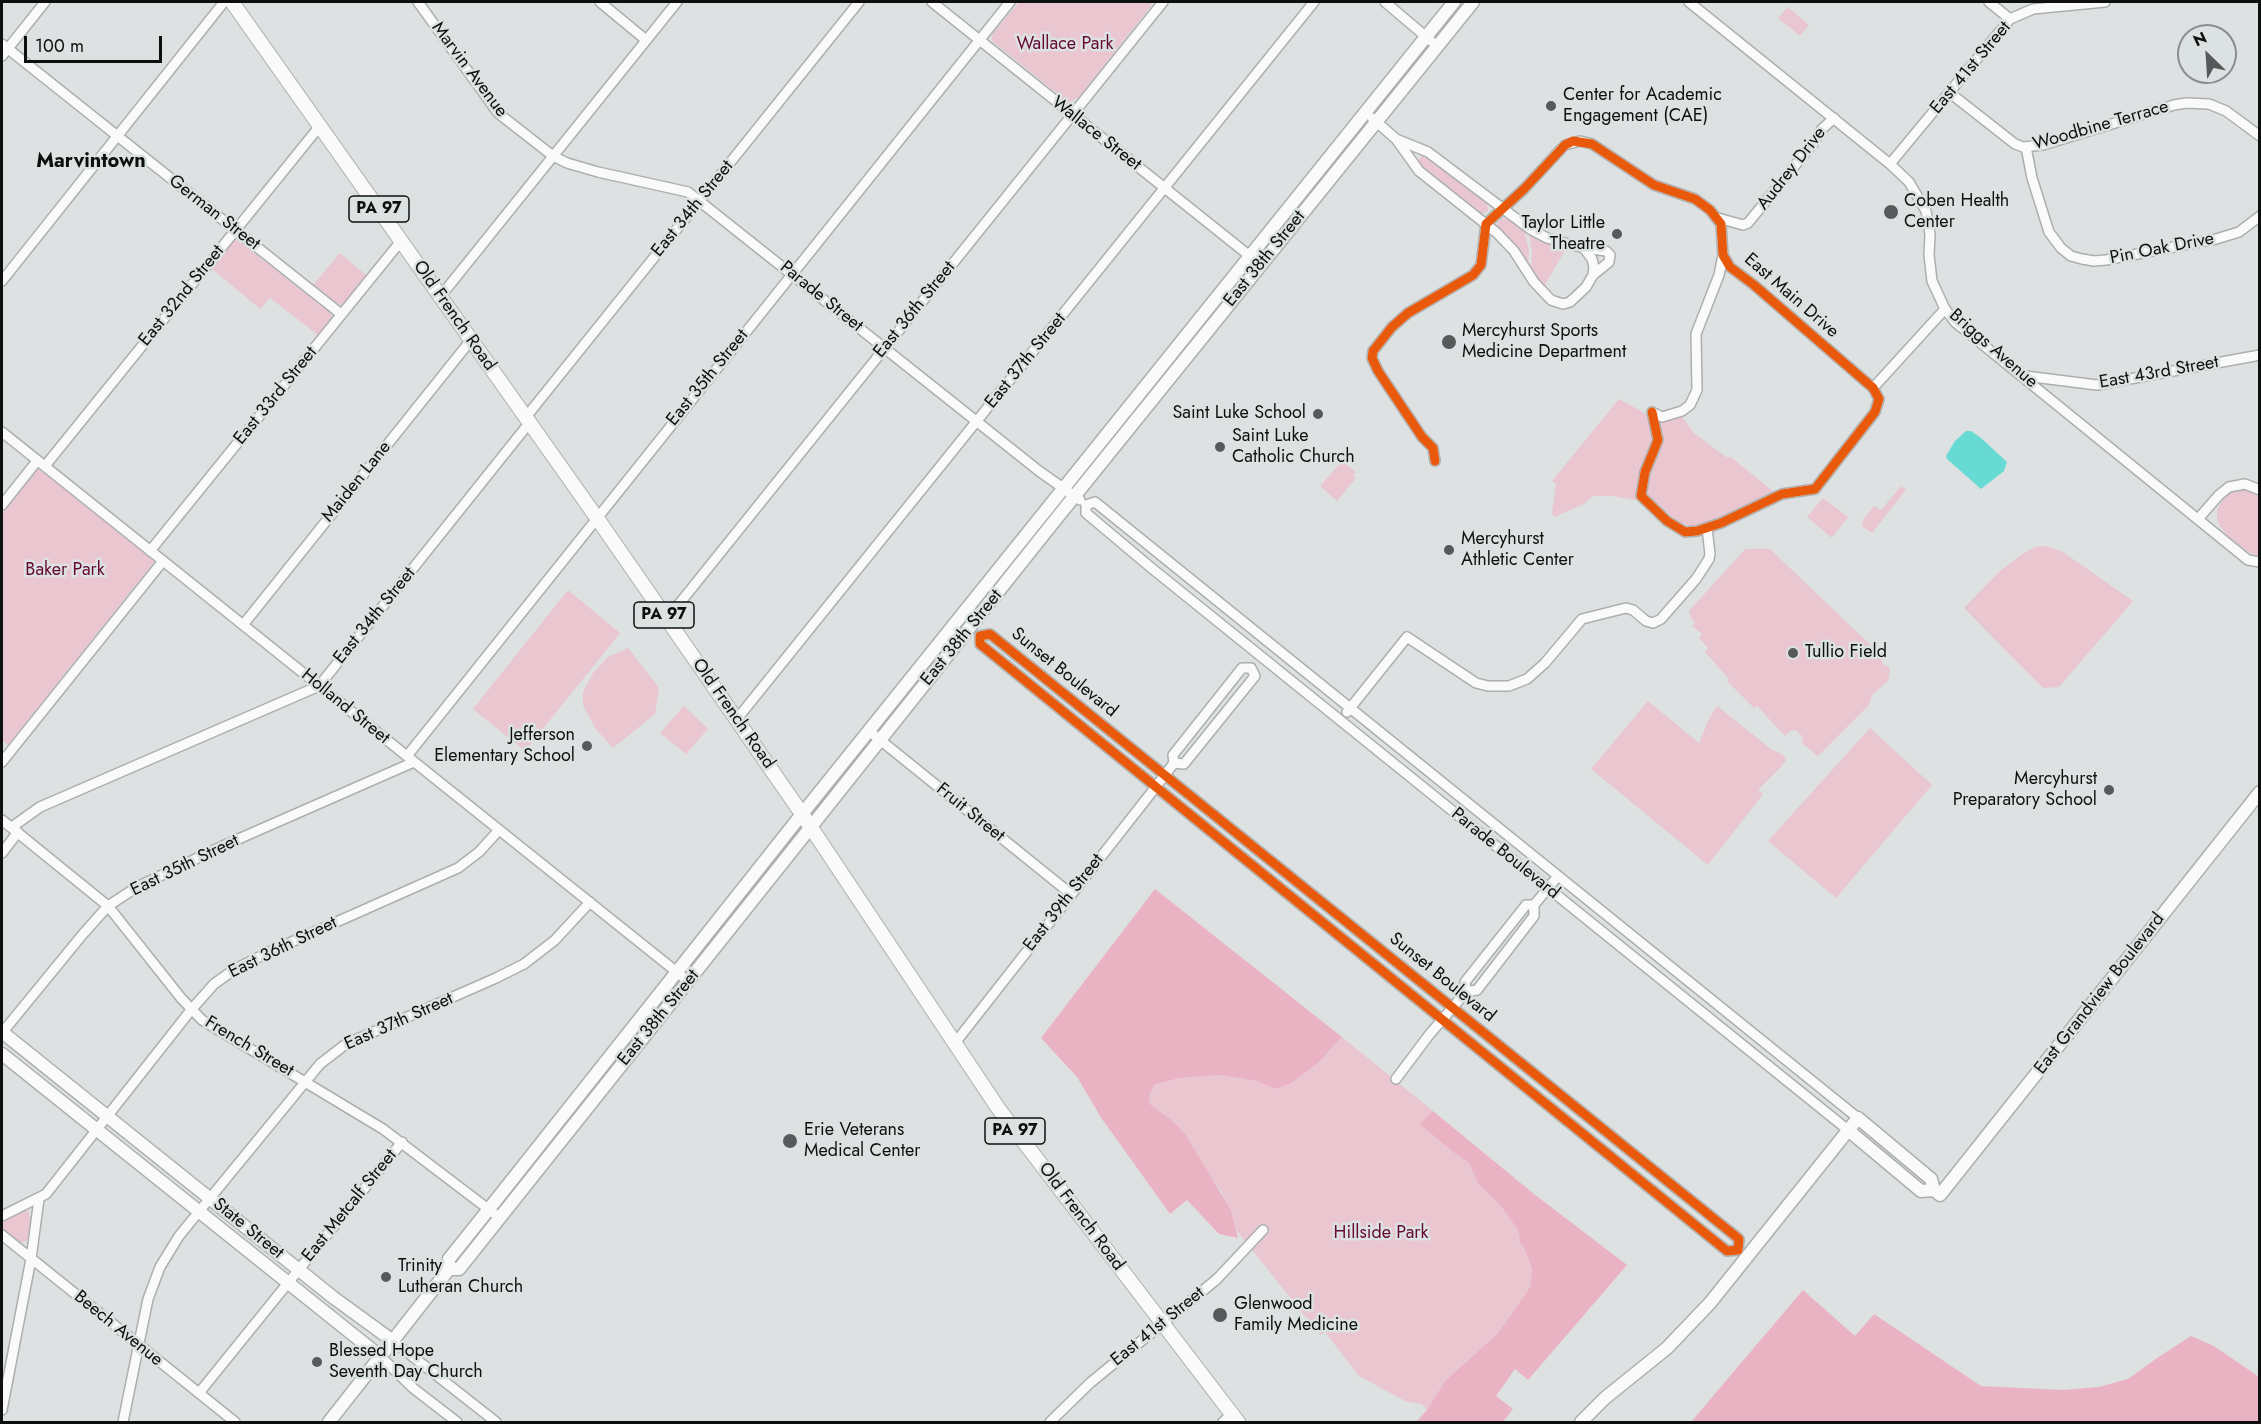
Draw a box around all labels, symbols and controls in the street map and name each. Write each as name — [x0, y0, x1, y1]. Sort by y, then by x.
street label: East 41st Street — [1926, 17, 2016, 119]
street label: Marvin Avenue — [426, 18, 512, 122]
scale bar — [27, 24, 165, 62]
north arrow — [2177, 24, 2237, 84]
text: N — [2189, 26, 2211, 52]
text: 100 m — [35, 33, 84, 59]
park label: Wallace Park — [1017, 34, 1113, 56]
place label: Center for Academic Engagement (CAE) — [1563, 85, 1722, 128]
street label: Wallace Street — [1047, 92, 1145, 176]
street label: Woodbine Terrace — [2031, 96, 2171, 156]
marker: Center for Academic Engagement (CAE) — [1544, 99, 1558, 113]
street label: Audrey Drive — [1753, 123, 1831, 215]
district label: Marvintown — [36, 150, 146, 174]
street label: East 34th Street — [647, 156, 739, 262]
street label: German Street — [164, 171, 264, 255]
place label: Coben Health Center — [1904, 191, 2009, 234]
road number: PA 97 — [349, 196, 409, 222]
marker: Coben Health Center — [1882, 203, 1900, 221]
street label: East 38th Street — [1220, 207, 1310, 311]
place label: Taylor Little Theatre — [1522, 213, 1605, 256]
marker: Taylor Little Theatre — [1610, 227, 1624, 241]
street label: Pin Oak Drive — [2108, 228, 2216, 270]
street label: East 32nd Street — [135, 241, 229, 351]
street label: East Main Drive — [1739, 249, 1843, 343]
street label: Old French Road — [408, 257, 500, 375]
street label: Parade Street — [775, 257, 867, 337]
street label: East 36th Street — [870, 257, 960, 363]
street label: Briggs Avenue — [1944, 305, 2042, 393]
street label: East 37th Street — [981, 309, 1071, 413]
place label: Mercyhurst Sports Medicine Department — [1462, 321, 1626, 364]
street label: East 35th Street — [663, 325, 753, 431]
marker: Mercyhurst Sports Medicine Department — [1440, 333, 1458, 351]
street label: East 33rd Street — [230, 343, 322, 449]
street label: East 43rd Street — [2098, 352, 2220, 394]
place label: Saint Luke School — [1172, 403, 1306, 425]
marker: Saint Luke School — [1311, 407, 1325, 421]
place label: Saint Luke Catholic Church — [1232, 426, 1355, 468]
street label: Maiden Lane — [318, 437, 396, 527]
marker: Saint Luke Catholic Church — [1213, 440, 1227, 454]
place label: Mercyhurst Athletic Center — [1461, 529, 1574, 572]
marker: Mercyhurst Athletic Center — [1442, 543, 1456, 557]
park label: Baker Park — [25, 560, 105, 582]
street label: East 34th Street — [329, 563, 421, 669]
street label: East 38th Street — [917, 586, 1007, 690]
road number: PA 97 — [634, 602, 694, 628]
street label: Sunset Boulevard — [1007, 624, 1121, 722]
place label: Tullio Field — [1805, 642, 1887, 664]
marker: Tullio Field — [1786, 646, 1800, 660]
street label: Old French Road — [687, 655, 779, 773]
street label: Holland Street — [296, 665, 394, 749]
place label: Jefferson Elementary School — [434, 725, 575, 768]
marker: Jefferson Elementary School — [580, 739, 594, 753]
place label: Mercyhurst Preparatory School — [1953, 769, 2097, 812]
street label: Fruit Street — [931, 779, 1009, 847]
marker: Mercyhurst Preparatory School — [2102, 783, 2116, 797]
street label: Parade Boulevard — [1446, 804, 1564, 904]
street label: East 35th Street — [127, 831, 243, 901]
street label: East 39th Street — [1019, 850, 1109, 956]
street label: East Grandview Boulevard — [2030, 909, 2170, 1079]
street label: East 36th Street — [225, 912, 341, 984]
street label: Sunset Boulevard — [1385, 929, 1499, 1027]
street label: East 38th Street — [614, 966, 704, 1070]
street label: East 37th Street — [341, 988, 457, 1056]
street label: French Street — [201, 1012, 297, 1082]
road number: PA 97 — [985, 1118, 1045, 1144]
place label: Erie Veterans Medical Center — [804, 1120, 920, 1162]
marker: Erie Veterans Medical Center — [781, 1132, 799, 1150]
street label: East Metcalf Street — [298, 1145, 402, 1267]
street label: Old French Road — [1033, 1159, 1129, 1275]
street label: State Street — [208, 1194, 288, 1264]
park label: Hillside Park — [1334, 1223, 1428, 1245]
place label: Trinity Lutheran Church — [398, 1256, 523, 1298]
marker: Trinity Lutheran Church — [379, 1270, 393, 1284]
street label: East 41st Street — [1107, 1283, 1209, 1371]
street label: Beech Avenue — [69, 1287, 167, 1371]
place label: Glenwood Family Medicine — [1234, 1294, 1358, 1336]
marker: Glenwood Family Medicine — [1211, 1306, 1229, 1324]
place label: Blessed Hope Seventh Day Church — [329, 1341, 483, 1384]
marker: Blessed Hope Seventh Day Church — [310, 1355, 324, 1369]

